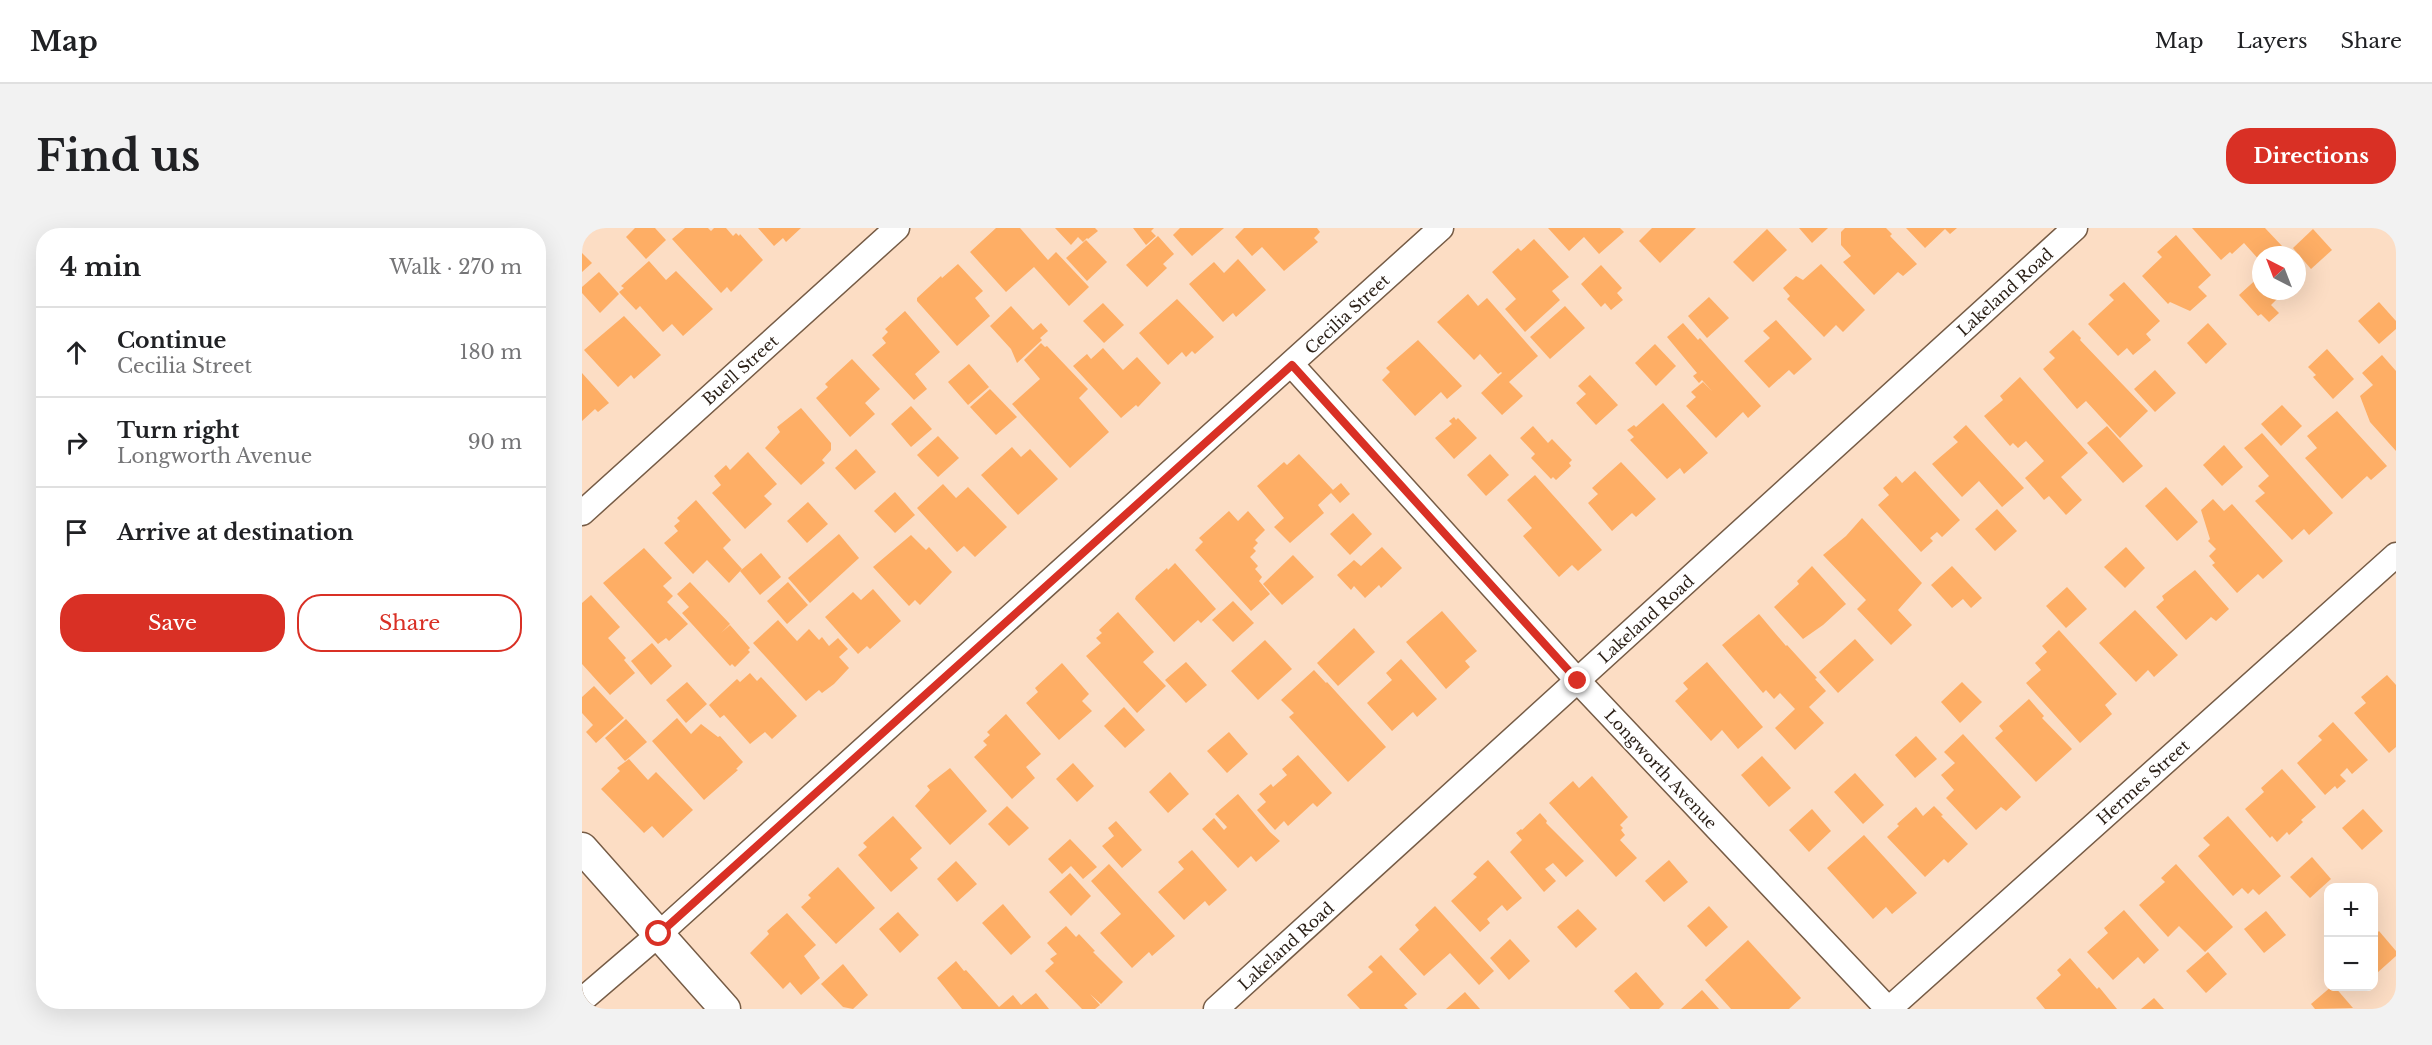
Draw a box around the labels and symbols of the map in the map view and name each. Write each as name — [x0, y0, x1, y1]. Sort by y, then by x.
street label: Lakeland Road — [1953, 244, 2057, 340]
north arrow — [2252, 246, 2306, 300]
street label: Cecilia Street — [1301, 270, 1393, 358]
street label: Buell Street — [698, 331, 782, 409]
street label: Lakeland Road — [1594, 571, 1698, 667]
route end — [1564, 667, 1590, 693]
street label: Longworth Avenue — [1600, 705, 1722, 833]
street label: Hermes Street — [2093, 735, 2193, 829]
street label: Lakeland Road — [1234, 898, 1338, 994]
route start — [645, 920, 671, 946]

